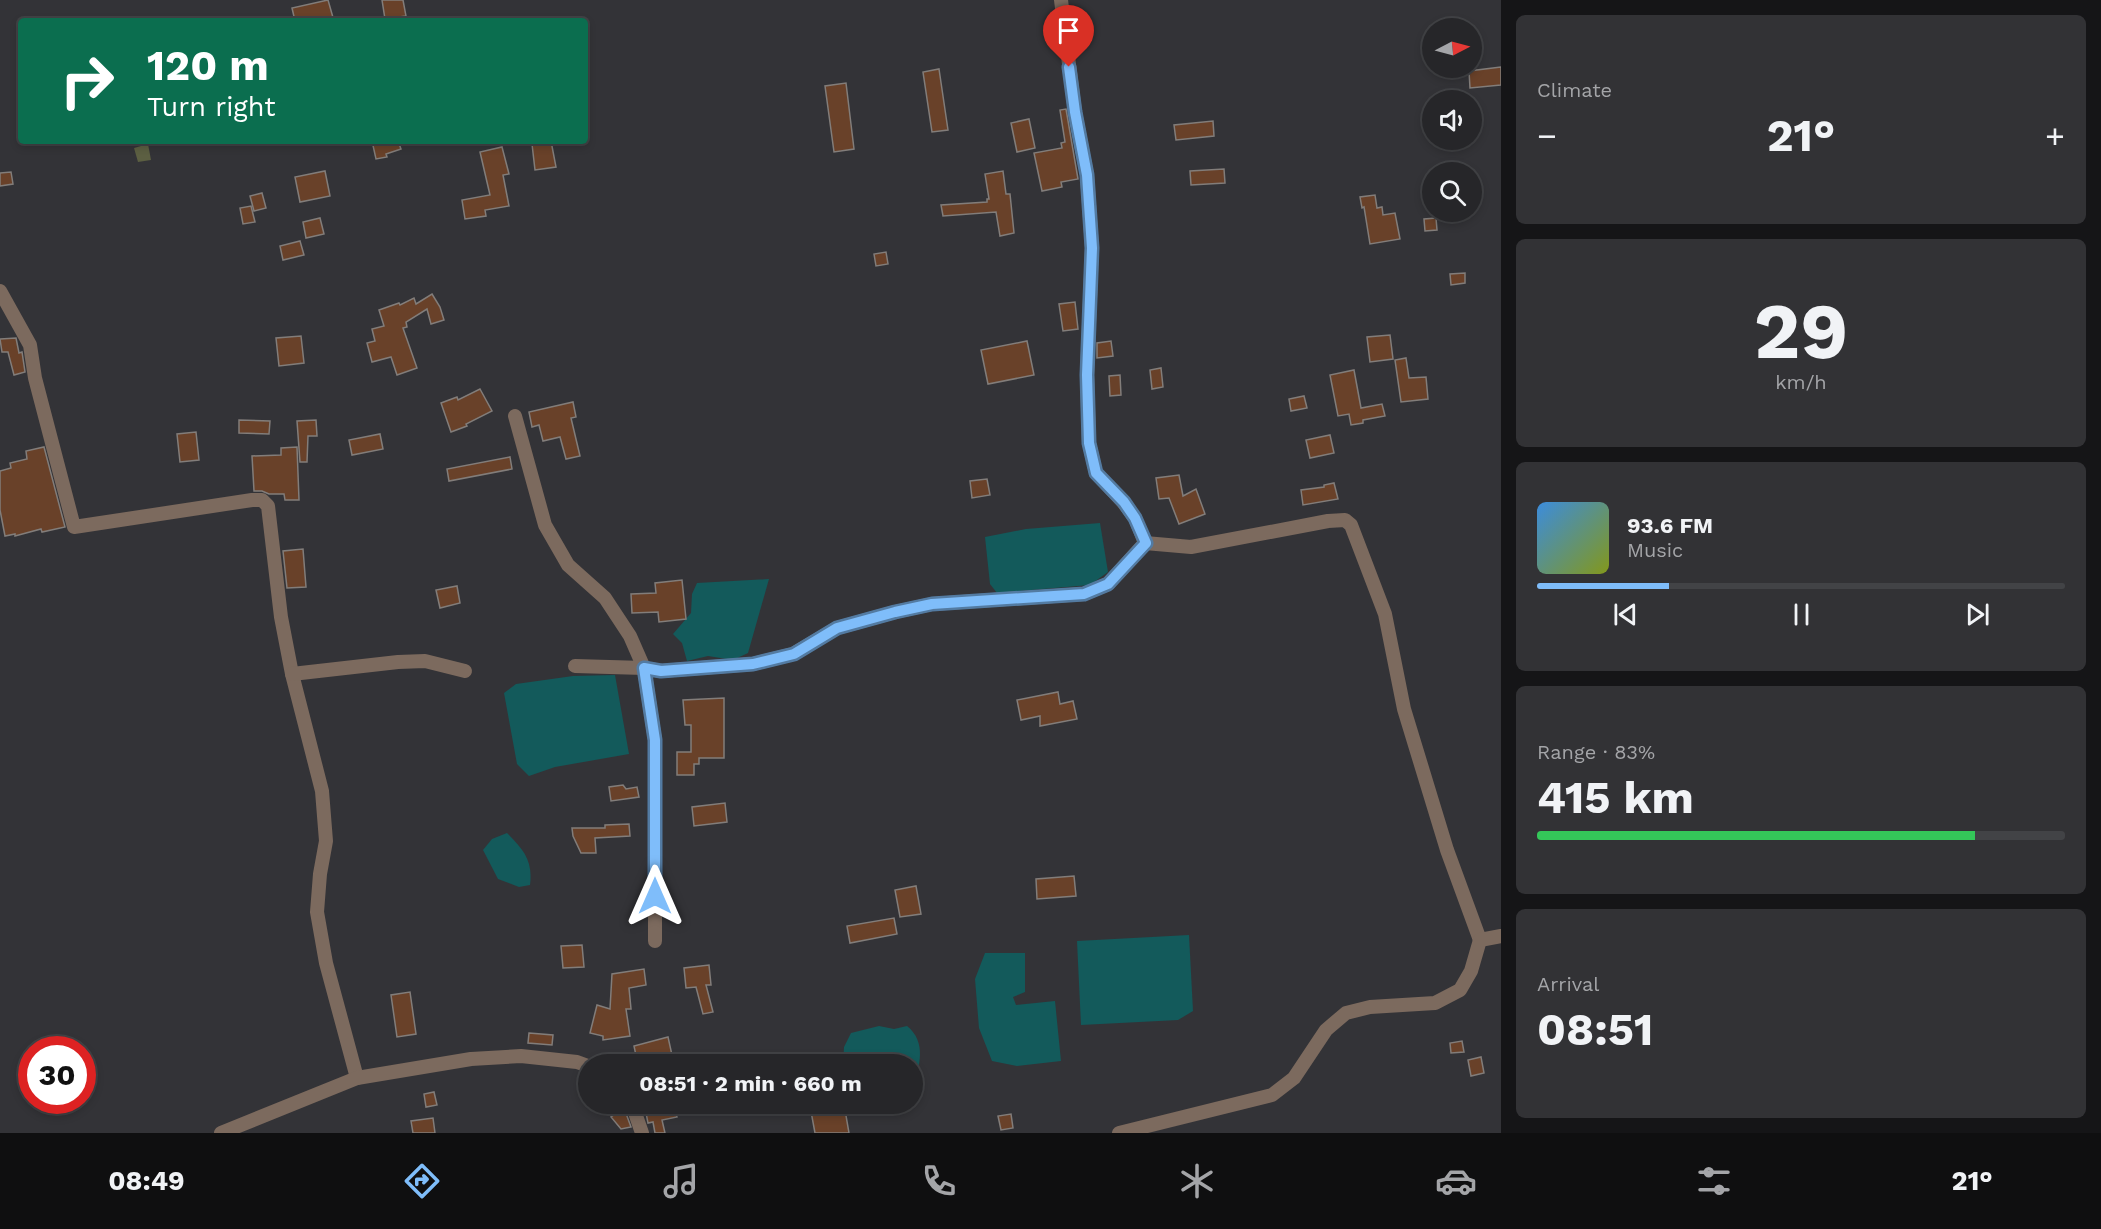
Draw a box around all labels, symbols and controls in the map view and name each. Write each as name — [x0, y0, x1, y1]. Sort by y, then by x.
pin — [1043, 5, 1094, 67]
icon: arrive — [1052, 14, 1085, 47]
north arrow — [1422, 18, 1482, 78]
map controls — [1422, 18, 1482, 222]
text: 120 m — [147, 41, 269, 90]
icon: right — [48, 42, 126, 120]
text: Climate — [1537, 78, 1612, 102]
button: sound — [1422, 90, 1482, 150]
text: Turn right — [147, 91, 276, 123]
text: 21° — [1767, 109, 1835, 162]
text: − — [1537, 116, 1557, 155]
text: + — [2045, 116, 2065, 155]
button: search — [1422, 162, 1482, 222]
text: 29 — [1754, 285, 1848, 377]
text: km/h — [1775, 370, 1827, 394]
text: 93.6 FM — [1627, 513, 1713, 538]
text: Music — [1627, 538, 1683, 562]
icon: previous — [1609, 598, 1642, 631]
icon: pause — [1785, 598, 1818, 631]
icon: next — [1961, 598, 1994, 631]
text: Range · 83% — [1537, 740, 1655, 764]
text: 415 km — [1537, 771, 1694, 824]
position arrow — [623, 864, 687, 928]
text: Arrival — [1537, 972, 1599, 996]
text: 08:51 — [1537, 1003, 1653, 1056]
speed limit sign: 30 — [18, 1036, 96, 1114]
text: 08:51 · 2 min · 660 m — [639, 1071, 862, 1096]
icon: directions — [401, 1160, 443, 1202]
icon: music — [660, 1160, 702, 1202]
icon: phone — [918, 1160, 960, 1202]
icon: climate — [1176, 1160, 1218, 1202]
icon: car — [1435, 1160, 1477, 1202]
icon: filters — [1693, 1160, 1735, 1202]
text: 08:49 — [108, 1165, 185, 1197]
text: 21° — [1952, 1165, 1993, 1197]

